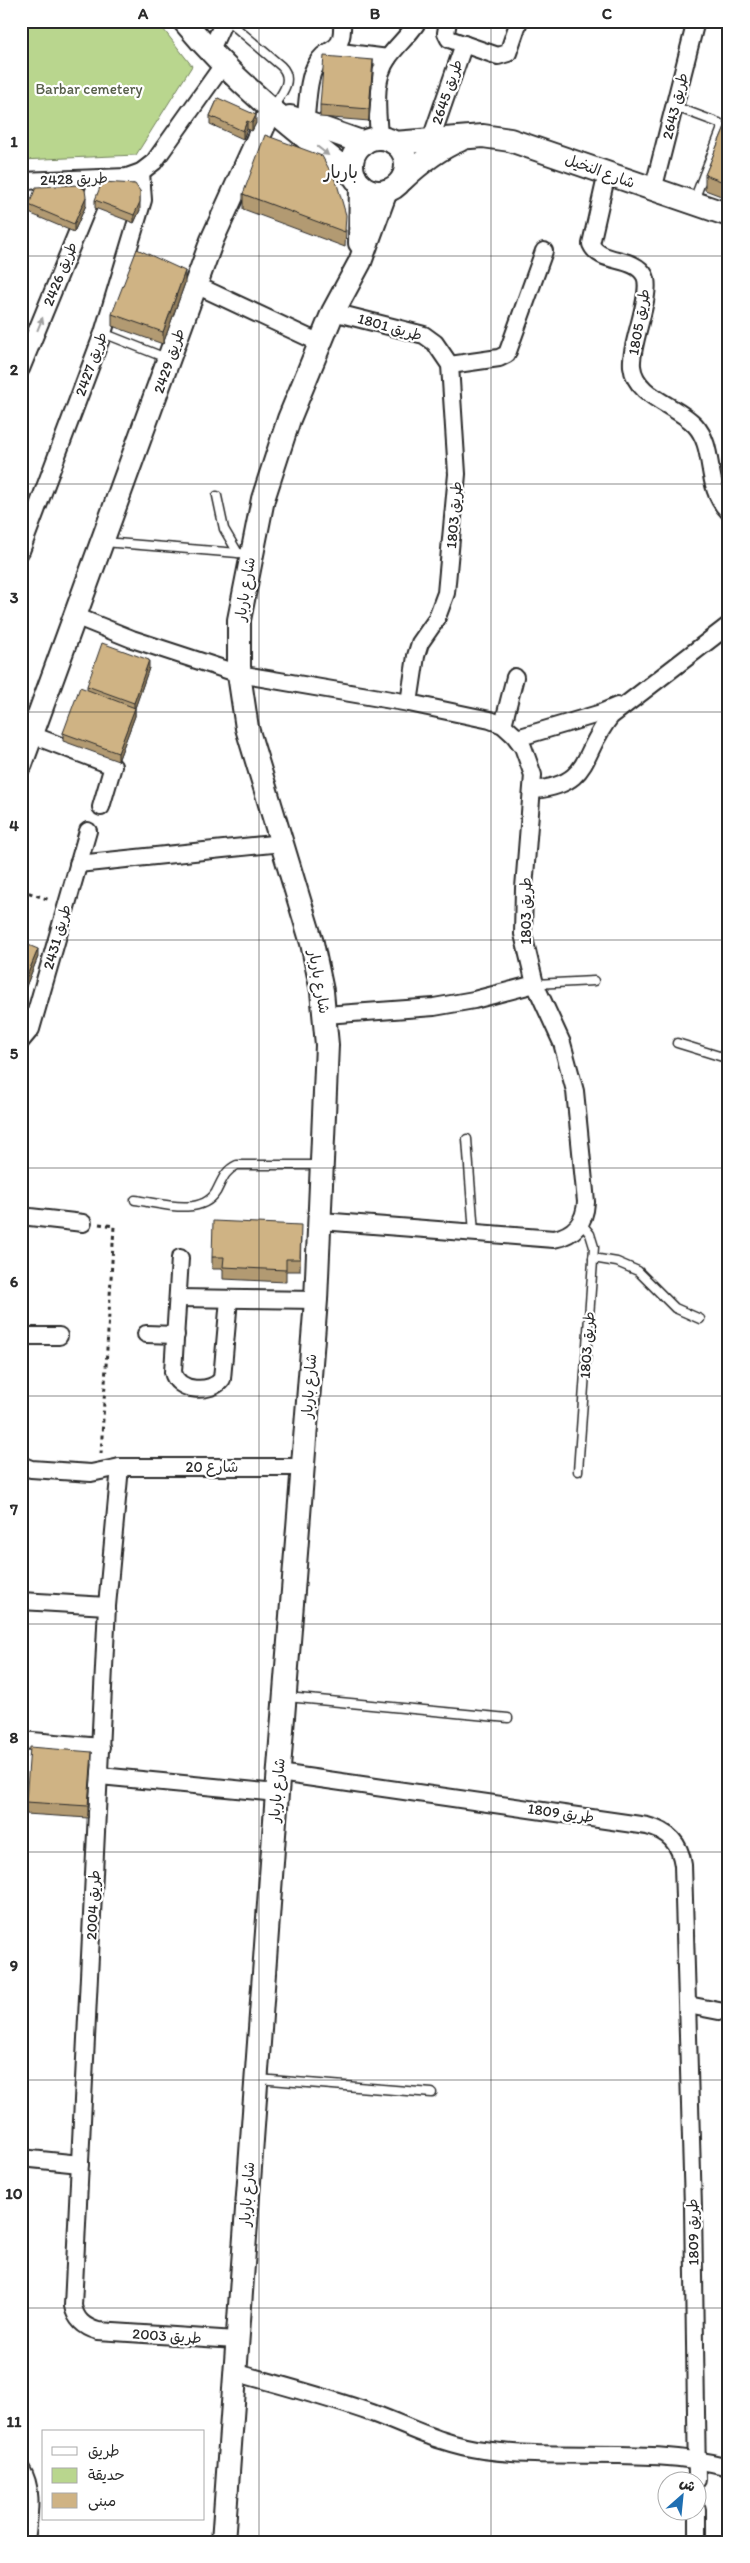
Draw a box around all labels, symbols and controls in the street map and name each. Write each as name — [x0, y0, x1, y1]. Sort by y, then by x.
text: A — [137, 4, 149, 23]
text: B — [370, 4, 381, 23]
text: C — [602, 4, 613, 23]
street label: طريق 2645 — [427, 57, 467, 127]
street label: طريق 2643 — [658, 71, 692, 141]
park label: Barbar cemetery — [35, 80, 143, 98]
text: 1 — [10, 132, 18, 151]
one-way arrow — [316, 146, 329, 157]
street label: شارع النخيل — [562, 150, 637, 193]
district label: باربار — [322, 161, 358, 183]
street label: طريق 2428 — [40, 169, 108, 189]
street label: طريق 2426 — [39, 239, 81, 309]
street label: طريق 1805 — [624, 287, 654, 357]
street label: طريق 1801 — [356, 309, 424, 345]
one-way arrow — [36, 317, 44, 331]
street label: طريق 2429 — [149, 326, 189, 396]
street label: طريق 2427 — [71, 329, 111, 399]
text: 2 — [10, 360, 19, 379]
street label: طريق 1803 — [442, 481, 466, 549]
street label: شارع باربار — [231, 556, 260, 623]
text: 3 — [10, 588, 19, 607]
text: 4 — [9, 816, 19, 835]
street label: طريق 1803 — [517, 877, 535, 945]
street label: طريق 2431 — [39, 902, 75, 972]
street label: شارع باربار — [303, 948, 333, 1015]
text: 5 — [10, 1044, 19, 1063]
text: 6 — [10, 1272, 19, 1291]
street label: طريق 1803 — [576, 1311, 598, 1379]
street label: شارع باربار — [298, 1353, 321, 1420]
street label: شارع 20 — [186, 1458, 238, 1477]
text: 7 — [9, 1500, 18, 1519]
text: 8 — [10, 1728, 19, 1747]
street label: شارع باربار — [265, 1757, 290, 1824]
street label: طريق 1809 — [526, 1799, 596, 1827]
street label: طريق 2004 — [82, 1869, 104, 1941]
text: 9 — [10, 1956, 18, 1975]
street label: شارع باربار — [236, 2161, 259, 2228]
text: 10 — [5, 2184, 23, 2203]
street label: طريق 1809 — [683, 2198, 703, 2266]
street label: طريق 2003 — [132, 2325, 202, 2347]
text: 11 — [7, 2412, 22, 2431]
legend — [42, 2430, 205, 2520]
text: طريق — [88, 2442, 120, 2460]
text: حديقة — [88, 2466, 125, 2484]
north arrow — [658, 2470, 708, 2520]
text: ش — [677, 2474, 698, 2496]
text: مبنى — [88, 2492, 116, 2511]

